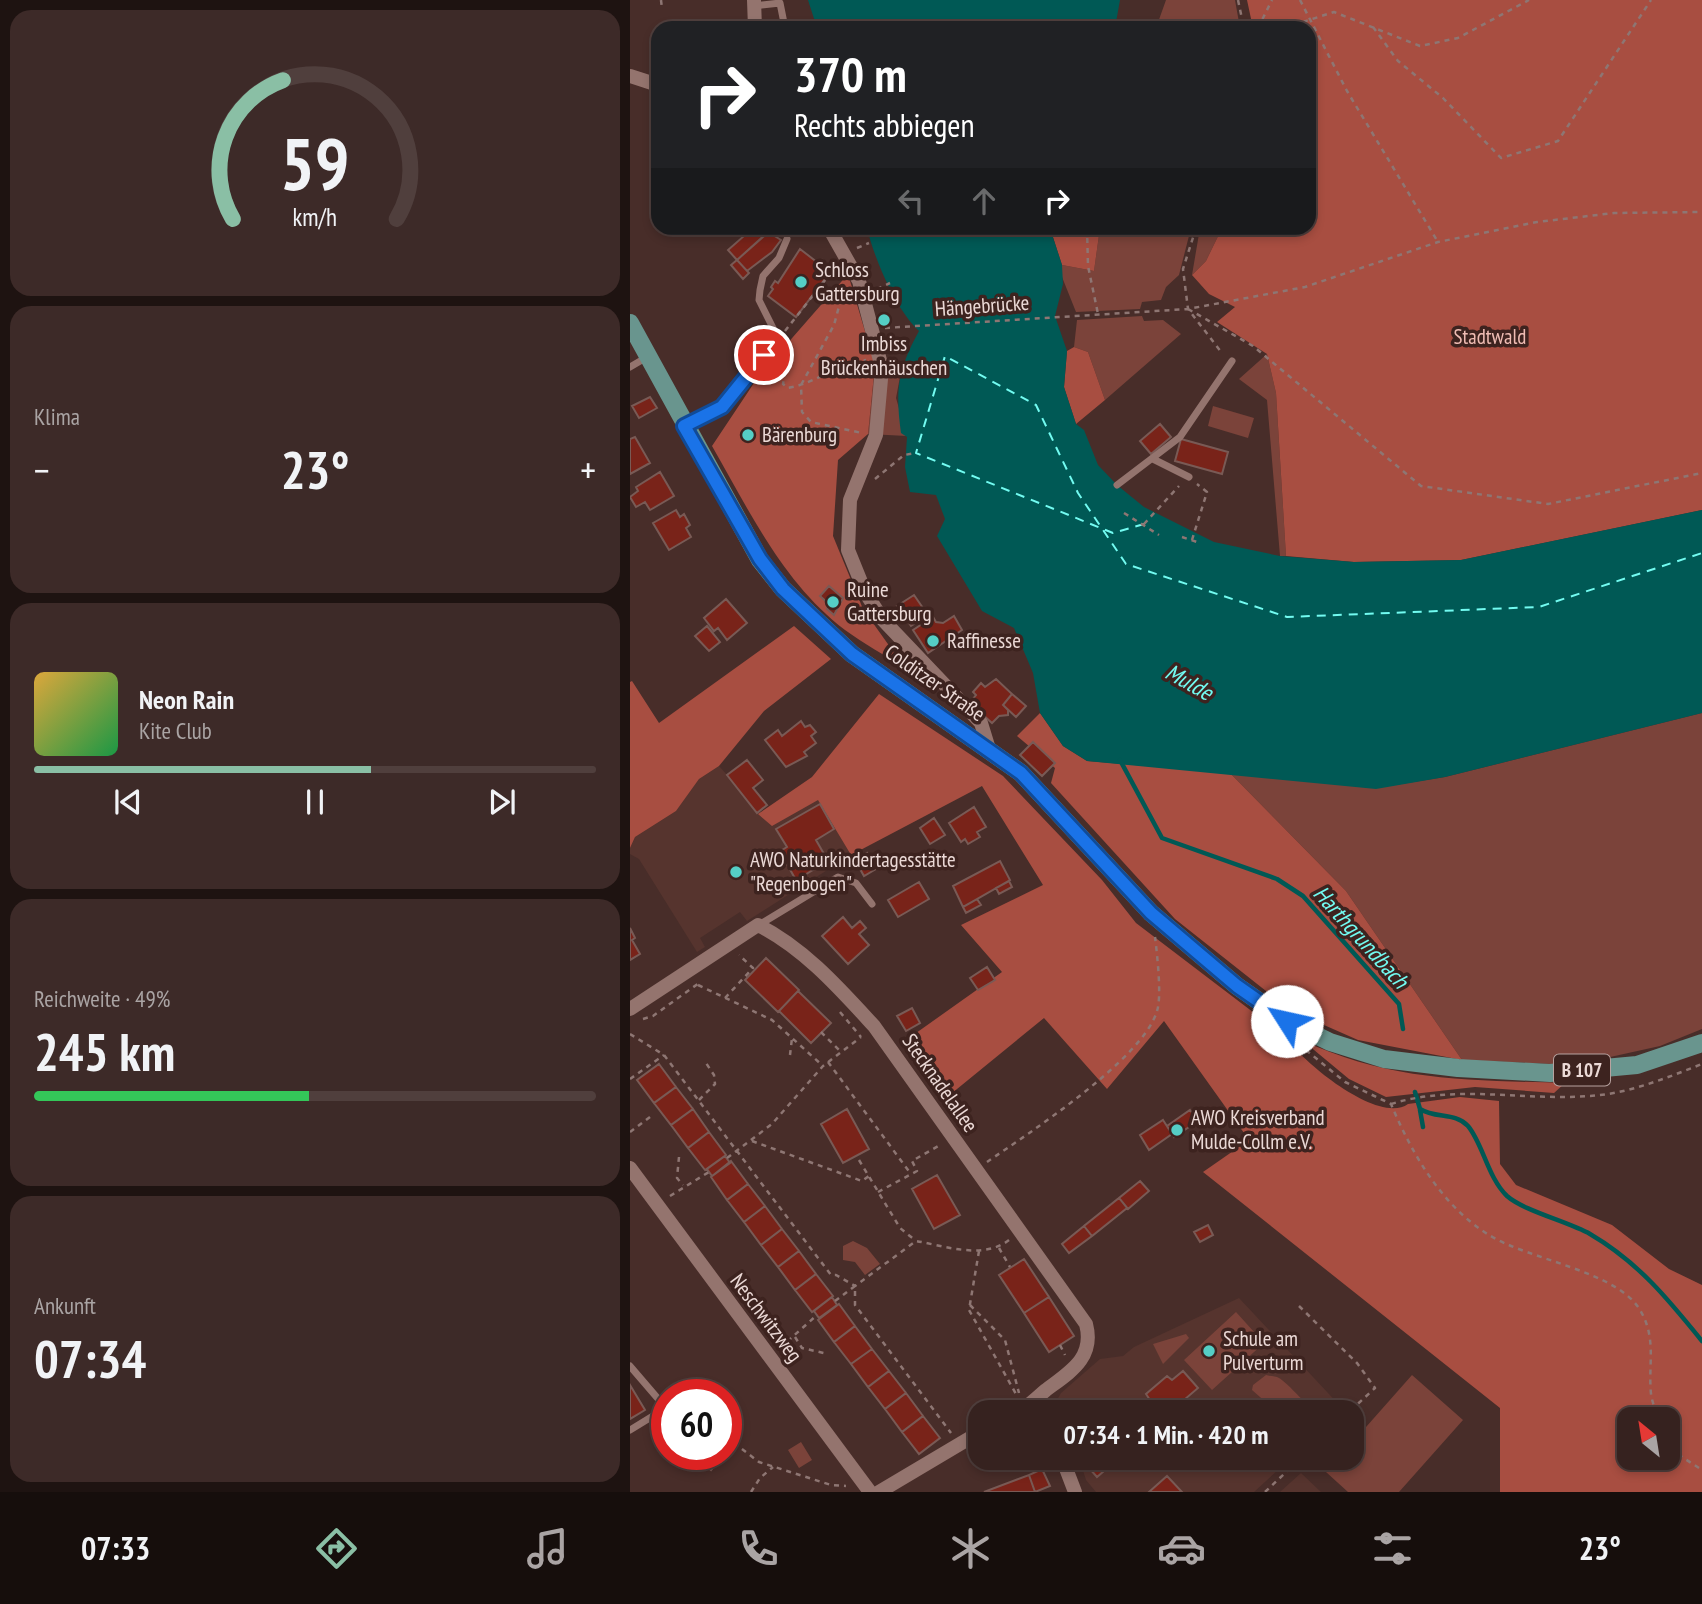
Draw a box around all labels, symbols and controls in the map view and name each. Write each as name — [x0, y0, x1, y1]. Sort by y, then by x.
text: 370 m — [794, 42, 907, 106]
icon: right — [679, 49, 770, 140]
text: Rechts abbiegen — [794, 104, 975, 146]
text: 59 — [280, 116, 350, 210]
icon: left — [892, 182, 930, 220]
icon: ahead — [965, 182, 1003, 220]
icon: right — [1038, 182, 1076, 220]
text: km/h — [293, 201, 337, 233]
place label: Schloss Gattersburg — [815, 256, 900, 307]
marker: Schloss Gattersburg — [793, 274, 809, 290]
street label: Hängebrücke — [934, 289, 1030, 322]
marker: Imbiss Brückenhäuschen — [876, 312, 892, 328]
park label: Stadtwald — [1454, 323, 1526, 350]
pin — [734, 325, 794, 385]
place label: Imbiss Brückenhäuschen — [821, 330, 947, 381]
icon: arrive — [745, 336, 783, 374]
text: Klima — [34, 402, 80, 431]
place label: Bärenburg — [762, 421, 837, 448]
marker: Bärenburg — [740, 427, 756, 443]
text: 23° — [281, 436, 349, 503]
text: − — [34, 445, 50, 494]
text: + — [580, 445, 596, 494]
place label: Ruine Gattersburg — [847, 576, 932, 627]
marker: Ruine Gattersburg — [825, 594, 841, 610]
place label: Raffinesse — [947, 627, 1021, 654]
marker: Raffinesse — [925, 633, 941, 649]
street label: Colditzer Straße — [880, 638, 991, 727]
water label: Mulde — [1161, 657, 1219, 707]
text: Neon Rain — [139, 683, 234, 716]
text: Kite Club — [139, 716, 212, 745]
icon: previous — [109, 783, 147, 821]
icon: pause — [296, 783, 334, 821]
icon: next — [483, 783, 521, 821]
place label: AWO Naturkindertagesstätte "Regenbogen" — [750, 846, 956, 897]
marker: AWO Naturkindertagesstätte "Regenbogen" — [728, 864, 744, 880]
water label: Harthgrundbach — [1308, 879, 1416, 996]
text: Reichweite · 49% — [34, 984, 170, 1013]
position arrow — [1250, 984, 1324, 1058]
text: 245 km — [34, 1018, 175, 1085]
street label: Stecknadelallee — [897, 1028, 984, 1137]
road number: B 107 — [1554, 1054, 1610, 1086]
place label: AWO Kreisverband Mulde-Collm e.V. — [1191, 1104, 1325, 1155]
marker: AWO Kreisverband Mulde-Collm e.V. — [1169, 1122, 1185, 1138]
street label: Neschwitzweg — [724, 1268, 808, 1367]
text: Ankunft — [34, 1291, 96, 1320]
text: 07:34 — [34, 1325, 146, 1392]
place label: Schule am Pulverturm — [1223, 1325, 1303, 1376]
marker: Schule am Pulverturm — [1201, 1343, 1217, 1359]
speed limit sign: 60 — [651, 1379, 742, 1470]
north arrow — [1617, 1407, 1680, 1470]
map controls — [1617, 1407, 1680, 1470]
text: 07:34 · 1 Min. · 420 m — [1064, 1418, 1268, 1451]
icon: directions — [312, 1524, 361, 1573]
icon: music — [523, 1524, 572, 1573]
icon: phone — [734, 1524, 783, 1573]
icon: climate — [946, 1524, 995, 1573]
icon: car — [1157, 1524, 1206, 1573]
icon: filters — [1368, 1524, 1417, 1573]
text: 07:33 — [81, 1527, 150, 1569]
text: 23° — [1579, 1527, 1621, 1569]

